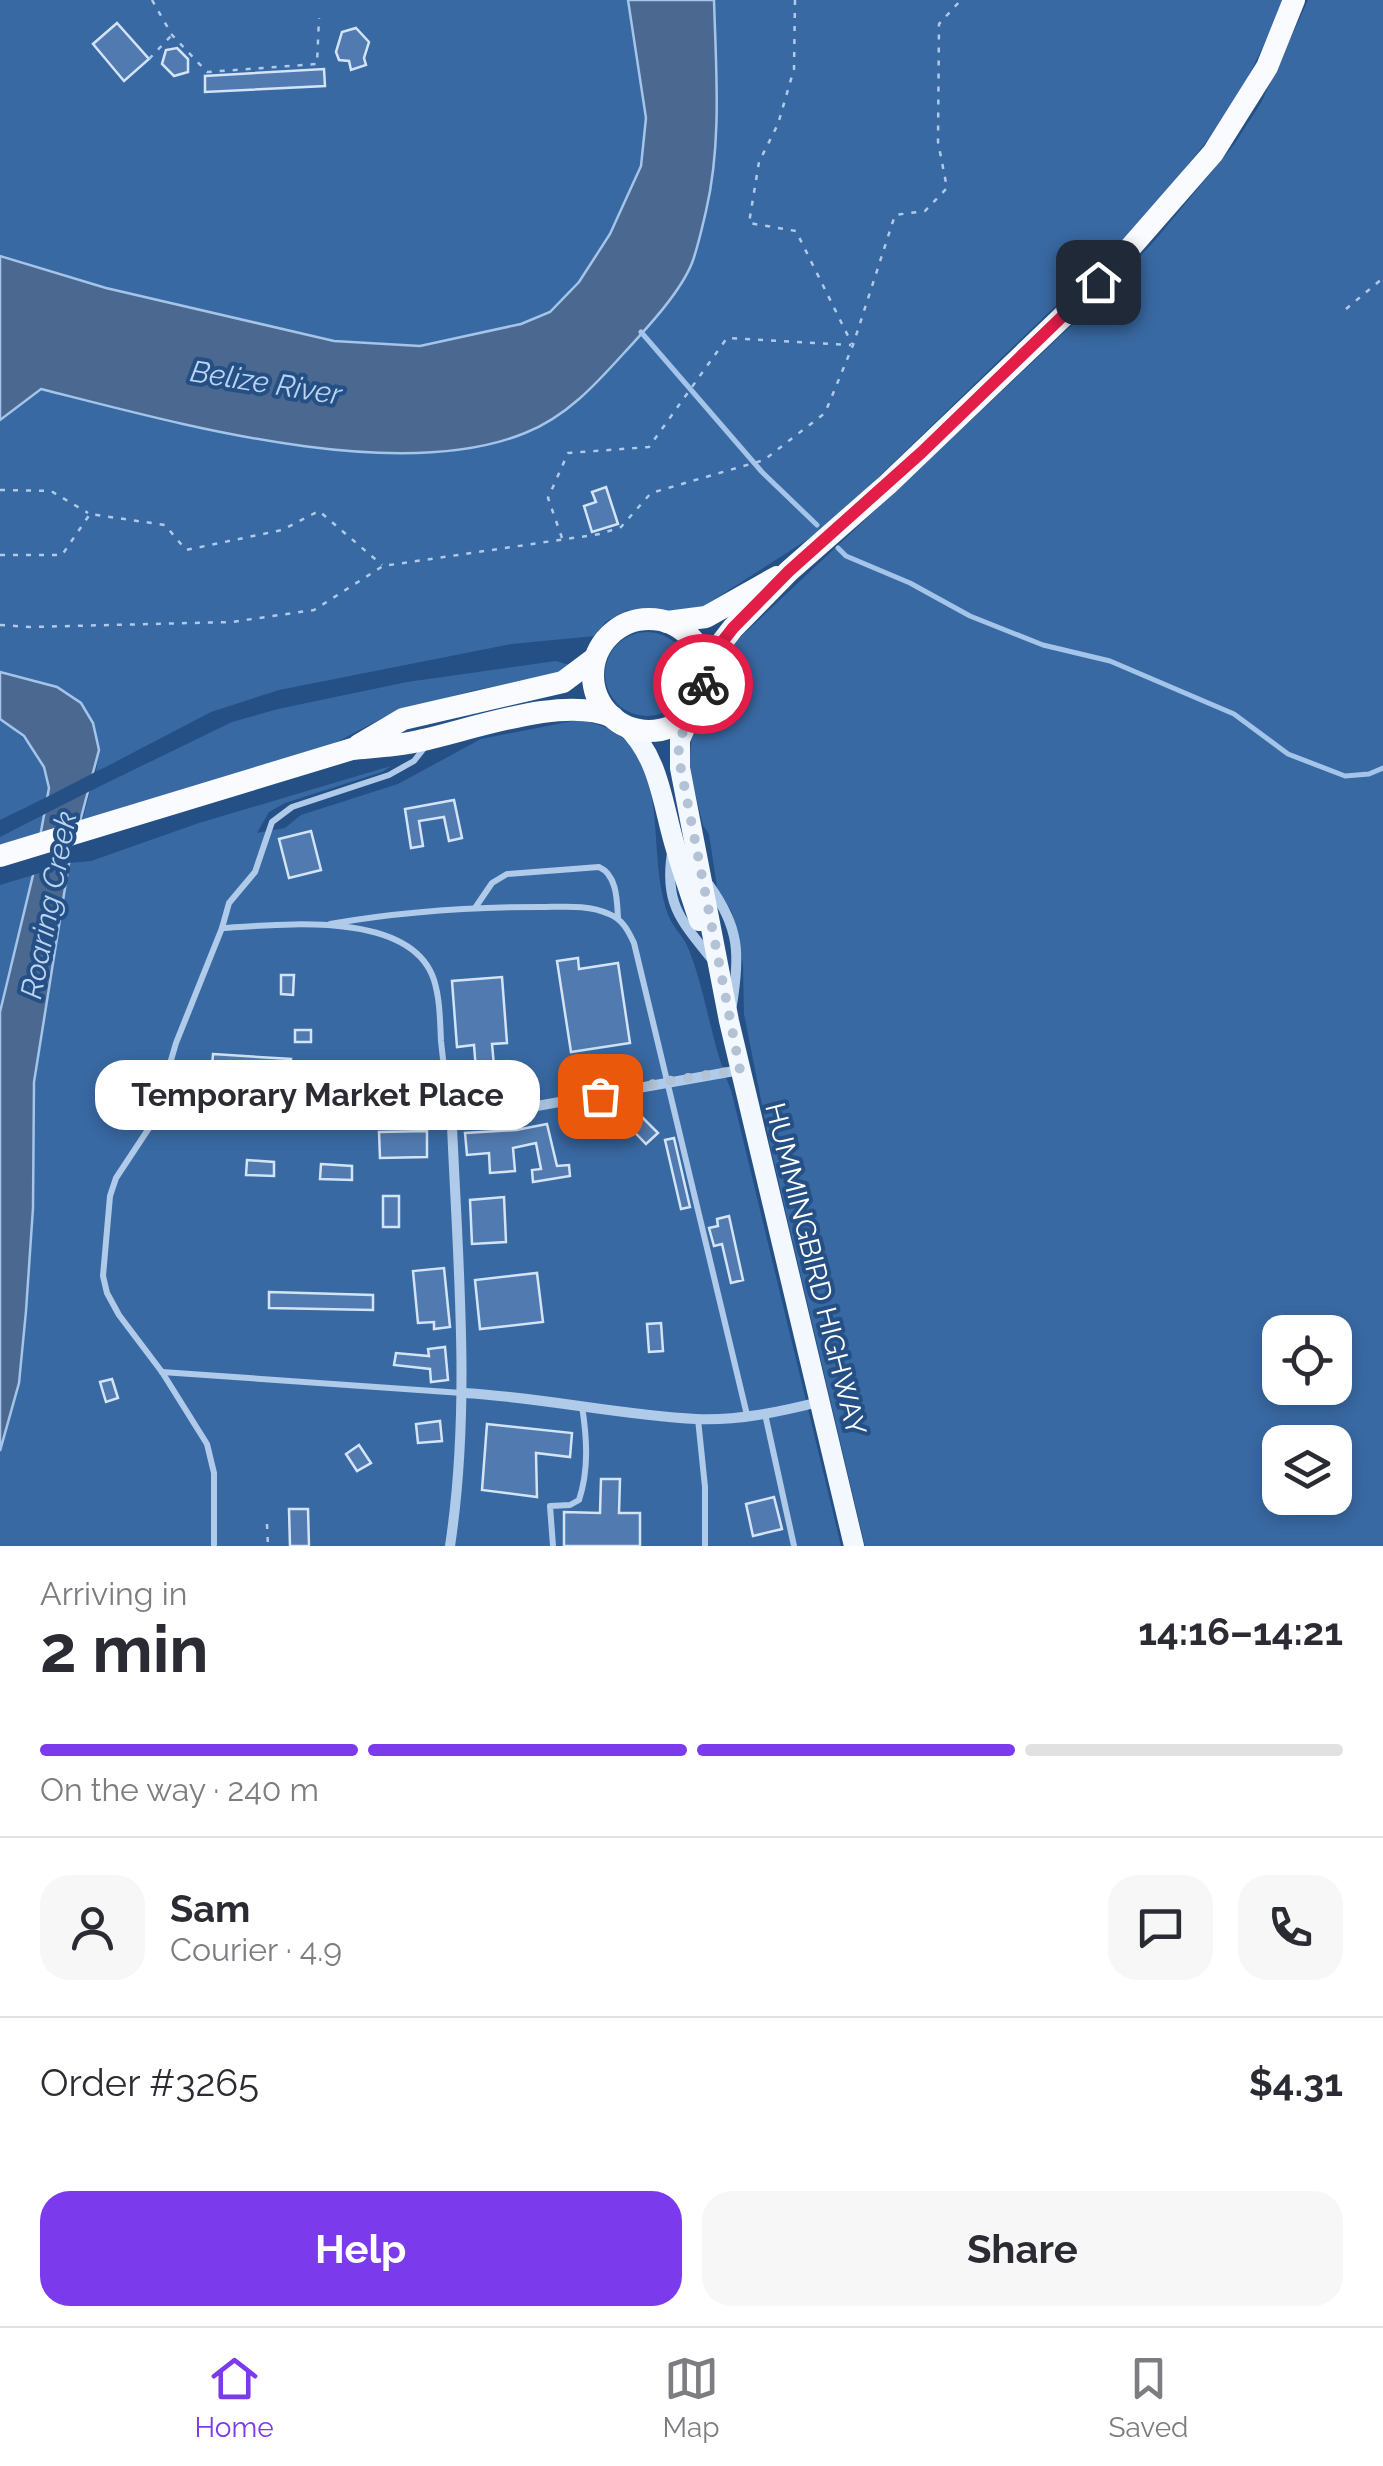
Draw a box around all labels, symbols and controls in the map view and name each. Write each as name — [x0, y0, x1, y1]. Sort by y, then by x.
pin — [1056, 240, 1141, 325]
icon: home — [1071, 255, 1126, 310]
water label: Belize River — [188, 353, 346, 412]
courier — [653, 634, 753, 734]
icon: bike — [676, 657, 731, 712]
water label: Roaring Creek — [13, 808, 84, 1001]
pin — [558, 1054, 643, 1139]
callout: Temporary Market Place — [95, 1061, 540, 1131]
icon: bag — [573, 1069, 628, 1124]
text: Temporary Market Place — [131, 1076, 504, 1113]
street label: HUMMINGBIRD HIGHWAY — [758, 1099, 873, 1439]
map controls — [1262, 1315, 1352, 1515]
button: locate — [1262, 1315, 1352, 1405]
button: layers — [1262, 1425, 1352, 1515]
text: Arriving in — [40, 1575, 187, 1612]
text: 14:16–14:21 — [1138, 1609, 1343, 1654]
text: 2 min — [40, 1611, 209, 1687]
text: On the way · 240 m — [40, 1771, 319, 1808]
button: person — [40, 1875, 145, 1980]
button: chat — [1108, 1875, 1213, 1980]
button: phone — [1238, 1875, 1343, 1980]
text: Sam — [170, 1886, 250, 1931]
text: Courier · 4.9 — [170, 1931, 342, 1968]
text: Order #3265 — [40, 2060, 259, 2105]
text: $4.31 — [1249, 2060, 1343, 2105]
button: Help — [40, 2191, 682, 2306]
button: Share — [702, 2191, 1343, 2306]
tab: Home — [194, 2351, 274, 2444]
tab: Map — [663, 2351, 720, 2444]
tab: Saved — [1108, 2351, 1189, 2444]

